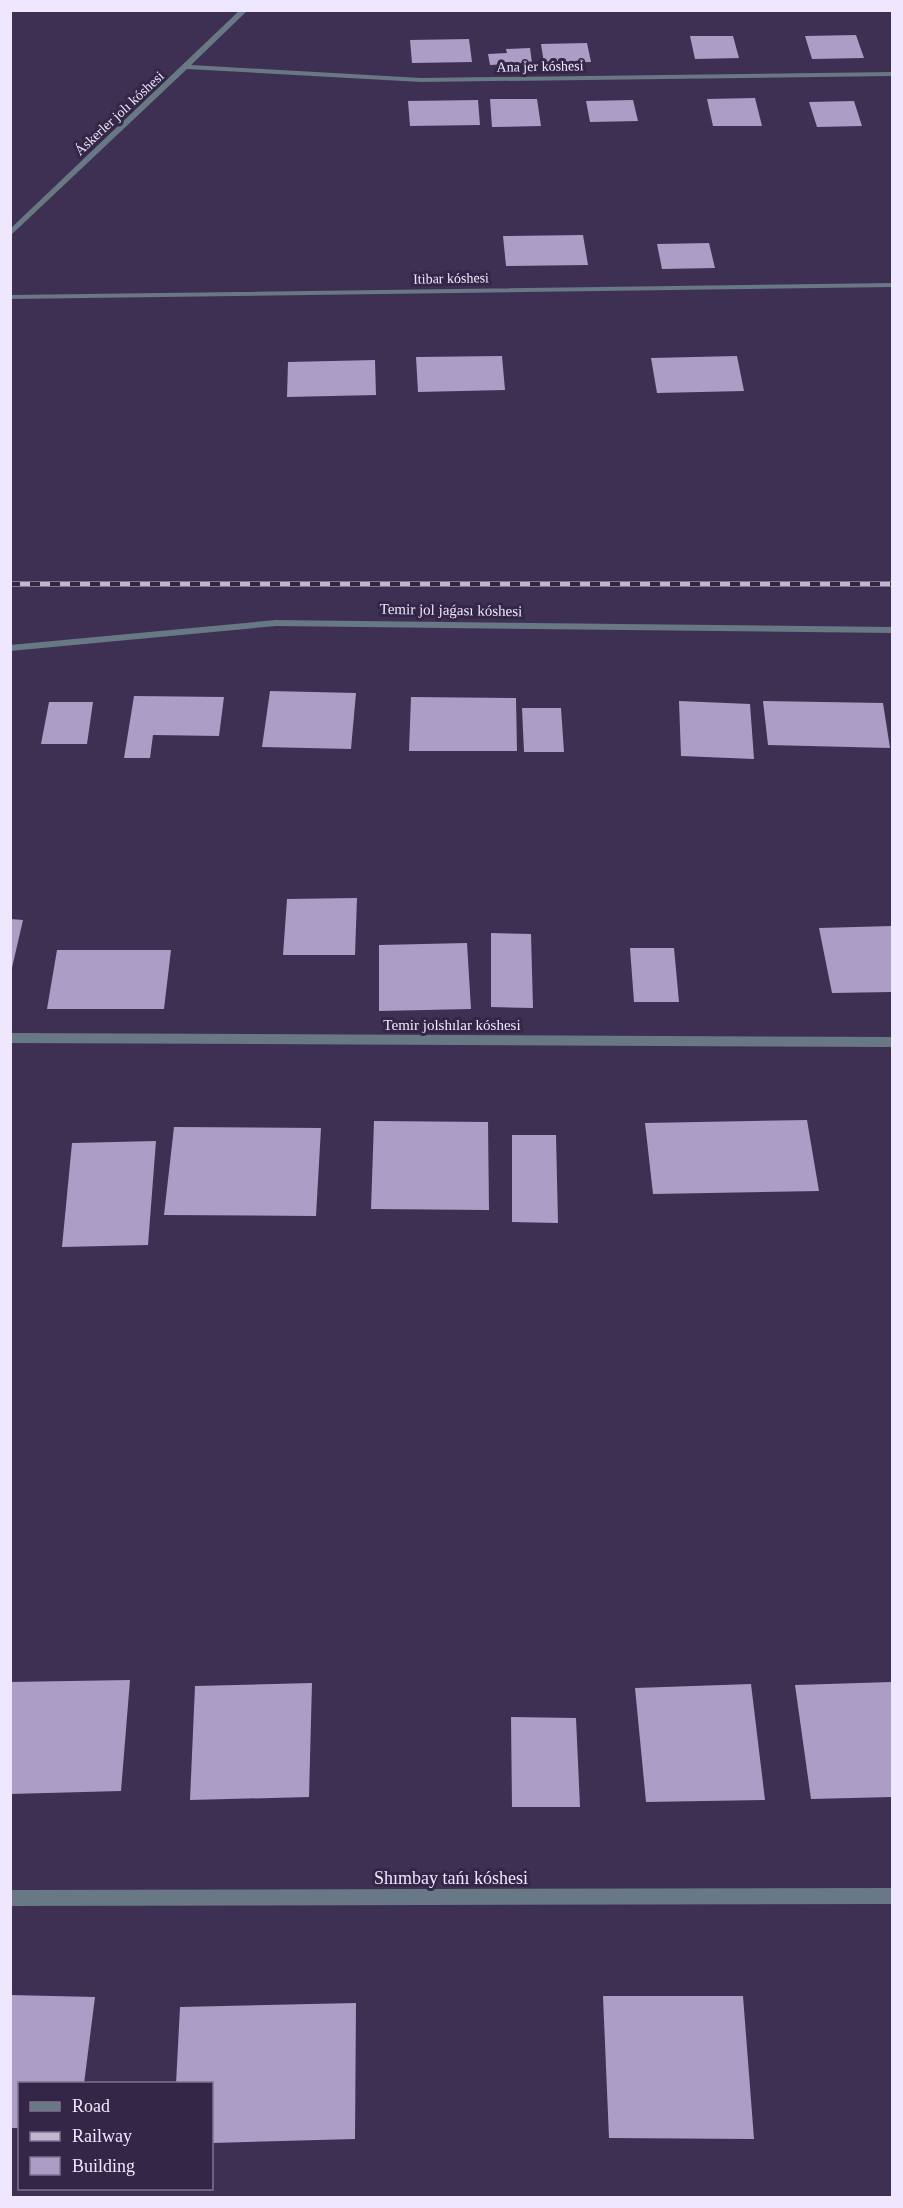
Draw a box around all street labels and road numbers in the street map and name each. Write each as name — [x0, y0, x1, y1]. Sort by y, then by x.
street label: Ana jer kóshesi — [496, 58, 584, 75]
street label: Áskerler jolı kóshesi — [71, 68, 167, 158]
street label: Itibar kóshesi — [413, 270, 489, 287]
street label: Temir jol jaǵası kóshesi — [380, 601, 522, 619]
street label: Temir jolshılar kóshesi — [383, 1017, 521, 1033]
street label: Shımbay tańı kóshesi — [374, 1868, 528, 1888]

